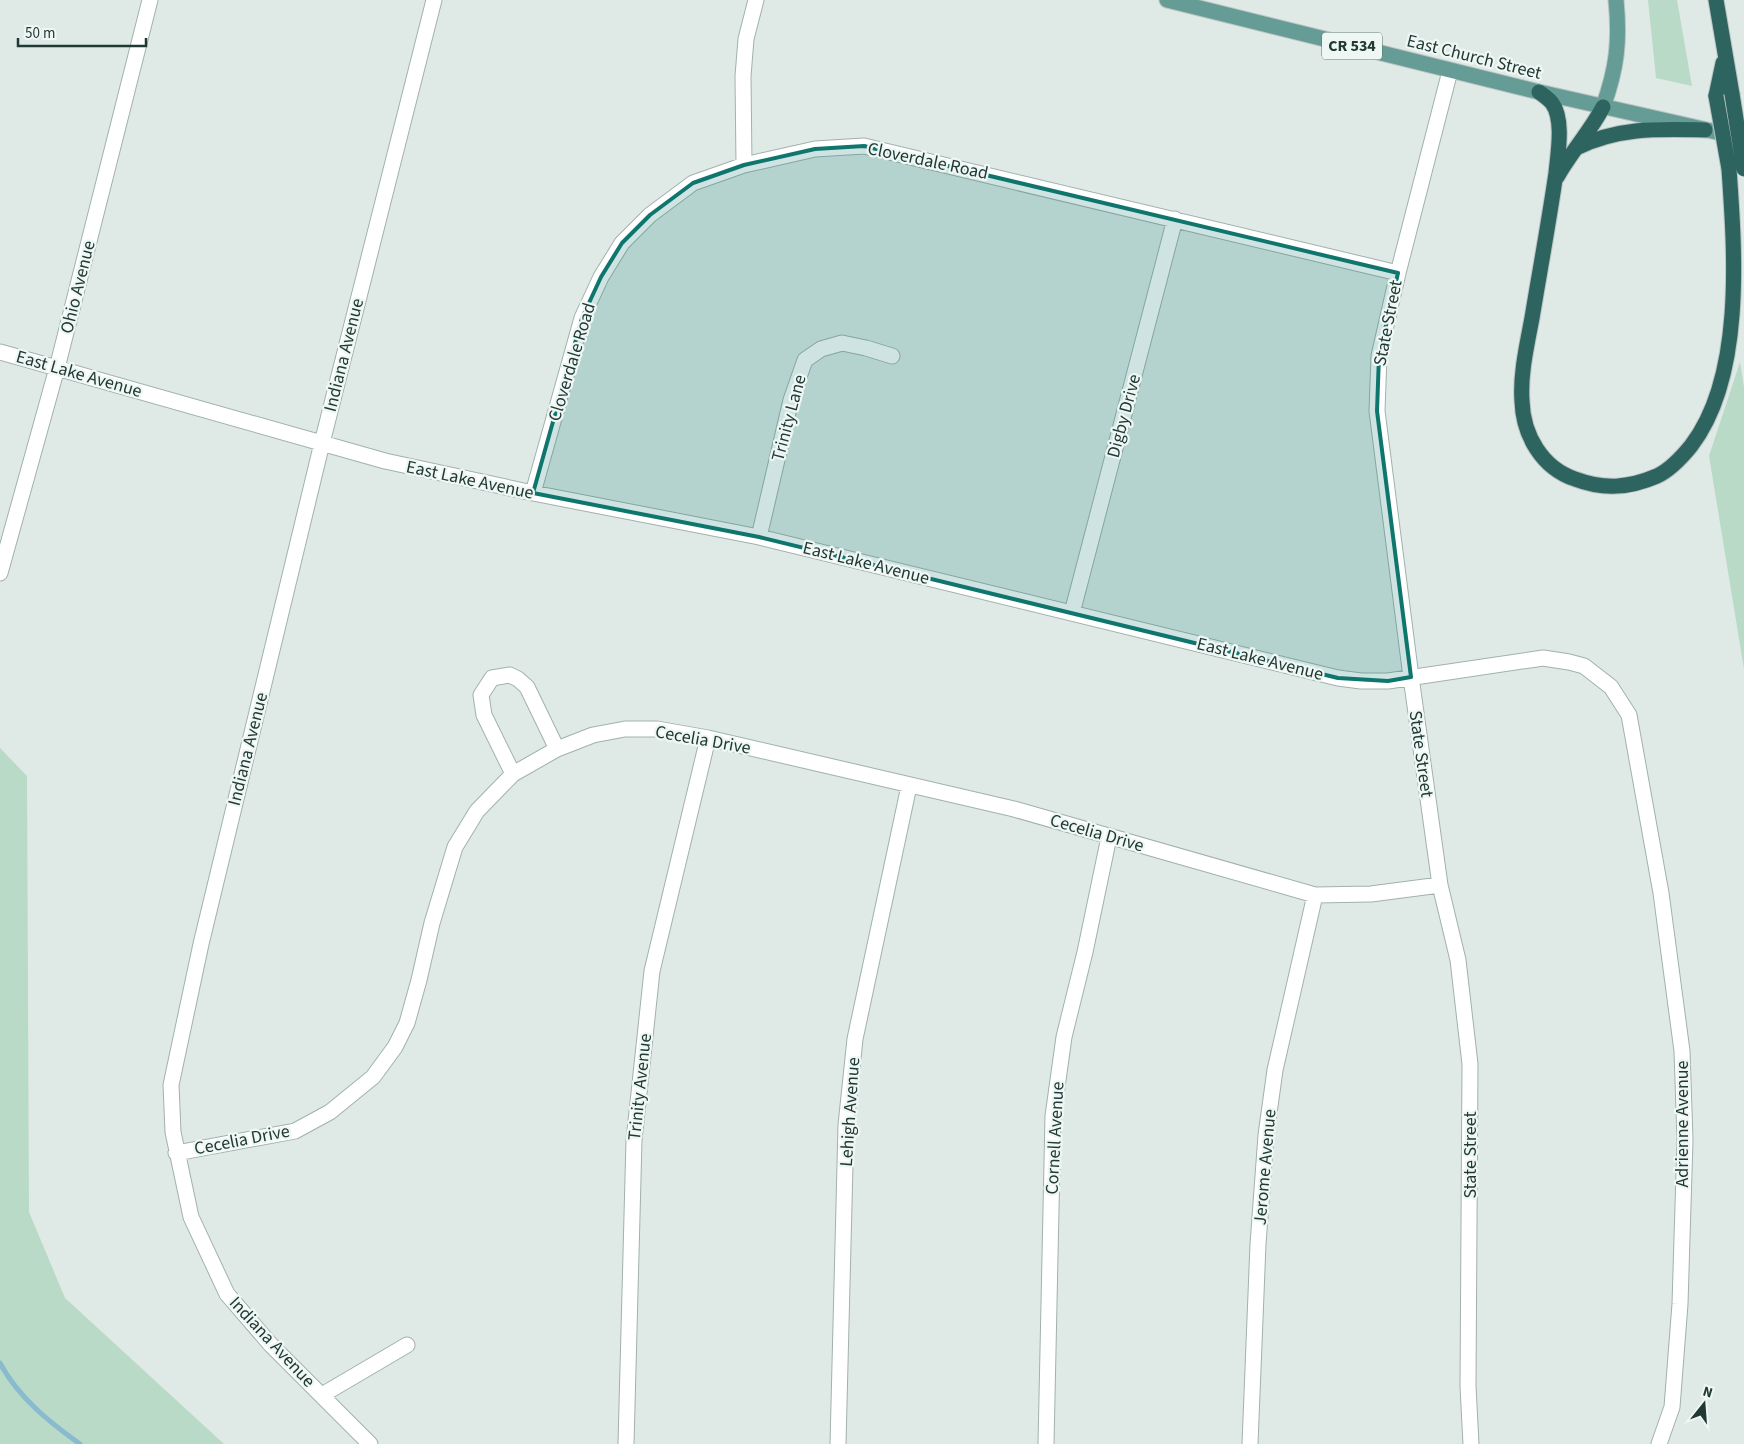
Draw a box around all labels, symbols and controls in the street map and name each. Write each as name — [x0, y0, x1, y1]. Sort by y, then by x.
scale bar — [18, 15, 145, 47]
text: 50 m — [25, 23, 55, 44]
street label: East Church Street — [1404, 28, 1544, 86]
road number: CR 534 — [1322, 32, 1382, 59]
street label: Cloverdale Road — [865, 136, 991, 186]
street label: Ohio Avenue — [54, 238, 102, 336]
street label: State Street — [1367, 278, 1409, 368]
street label: Indiana Avenue — [318, 296, 370, 414]
street label: Cloverdale Road — [542, 300, 602, 424]
street label: East Lake Avenue — [13, 344, 145, 404]
street label: Digby Drive — [1101, 371, 1147, 461]
street label: Trinity Lane — [765, 372, 813, 464]
street label: East Lake Avenue — [404, 454, 536, 506]
street label: East Lake Avenue — [800, 535, 932, 591]
street label: East Lake Avenue — [1194, 631, 1326, 687]
street label: Indiana Avenue — [222, 690, 274, 808]
street label: State Street — [1403, 709, 1439, 799]
street label: Cecelia Drive — [653, 719, 753, 761]
street label: Cecelia Drive — [1047, 808, 1147, 858]
street label: Trinity Avenue — [622, 1032, 658, 1142]
street label: Lehigh Avenue — [834, 1056, 866, 1168]
street label: Adrienne Avenue — [1670, 1060, 1695, 1188]
street label: Cornell Avenue — [1040, 1081, 1070, 1195]
street label: Jerome Avenue — [1247, 1108, 1283, 1226]
street label: State Street — [1458, 1111, 1483, 1199]
street label: Cecelia Drive — [192, 1118, 292, 1161]
street label: Indiana Avenue — [223, 1291, 321, 1393]
north arrow — [1679, 1379, 1729, 1429]
text: N — [1700, 1382, 1715, 1403]

